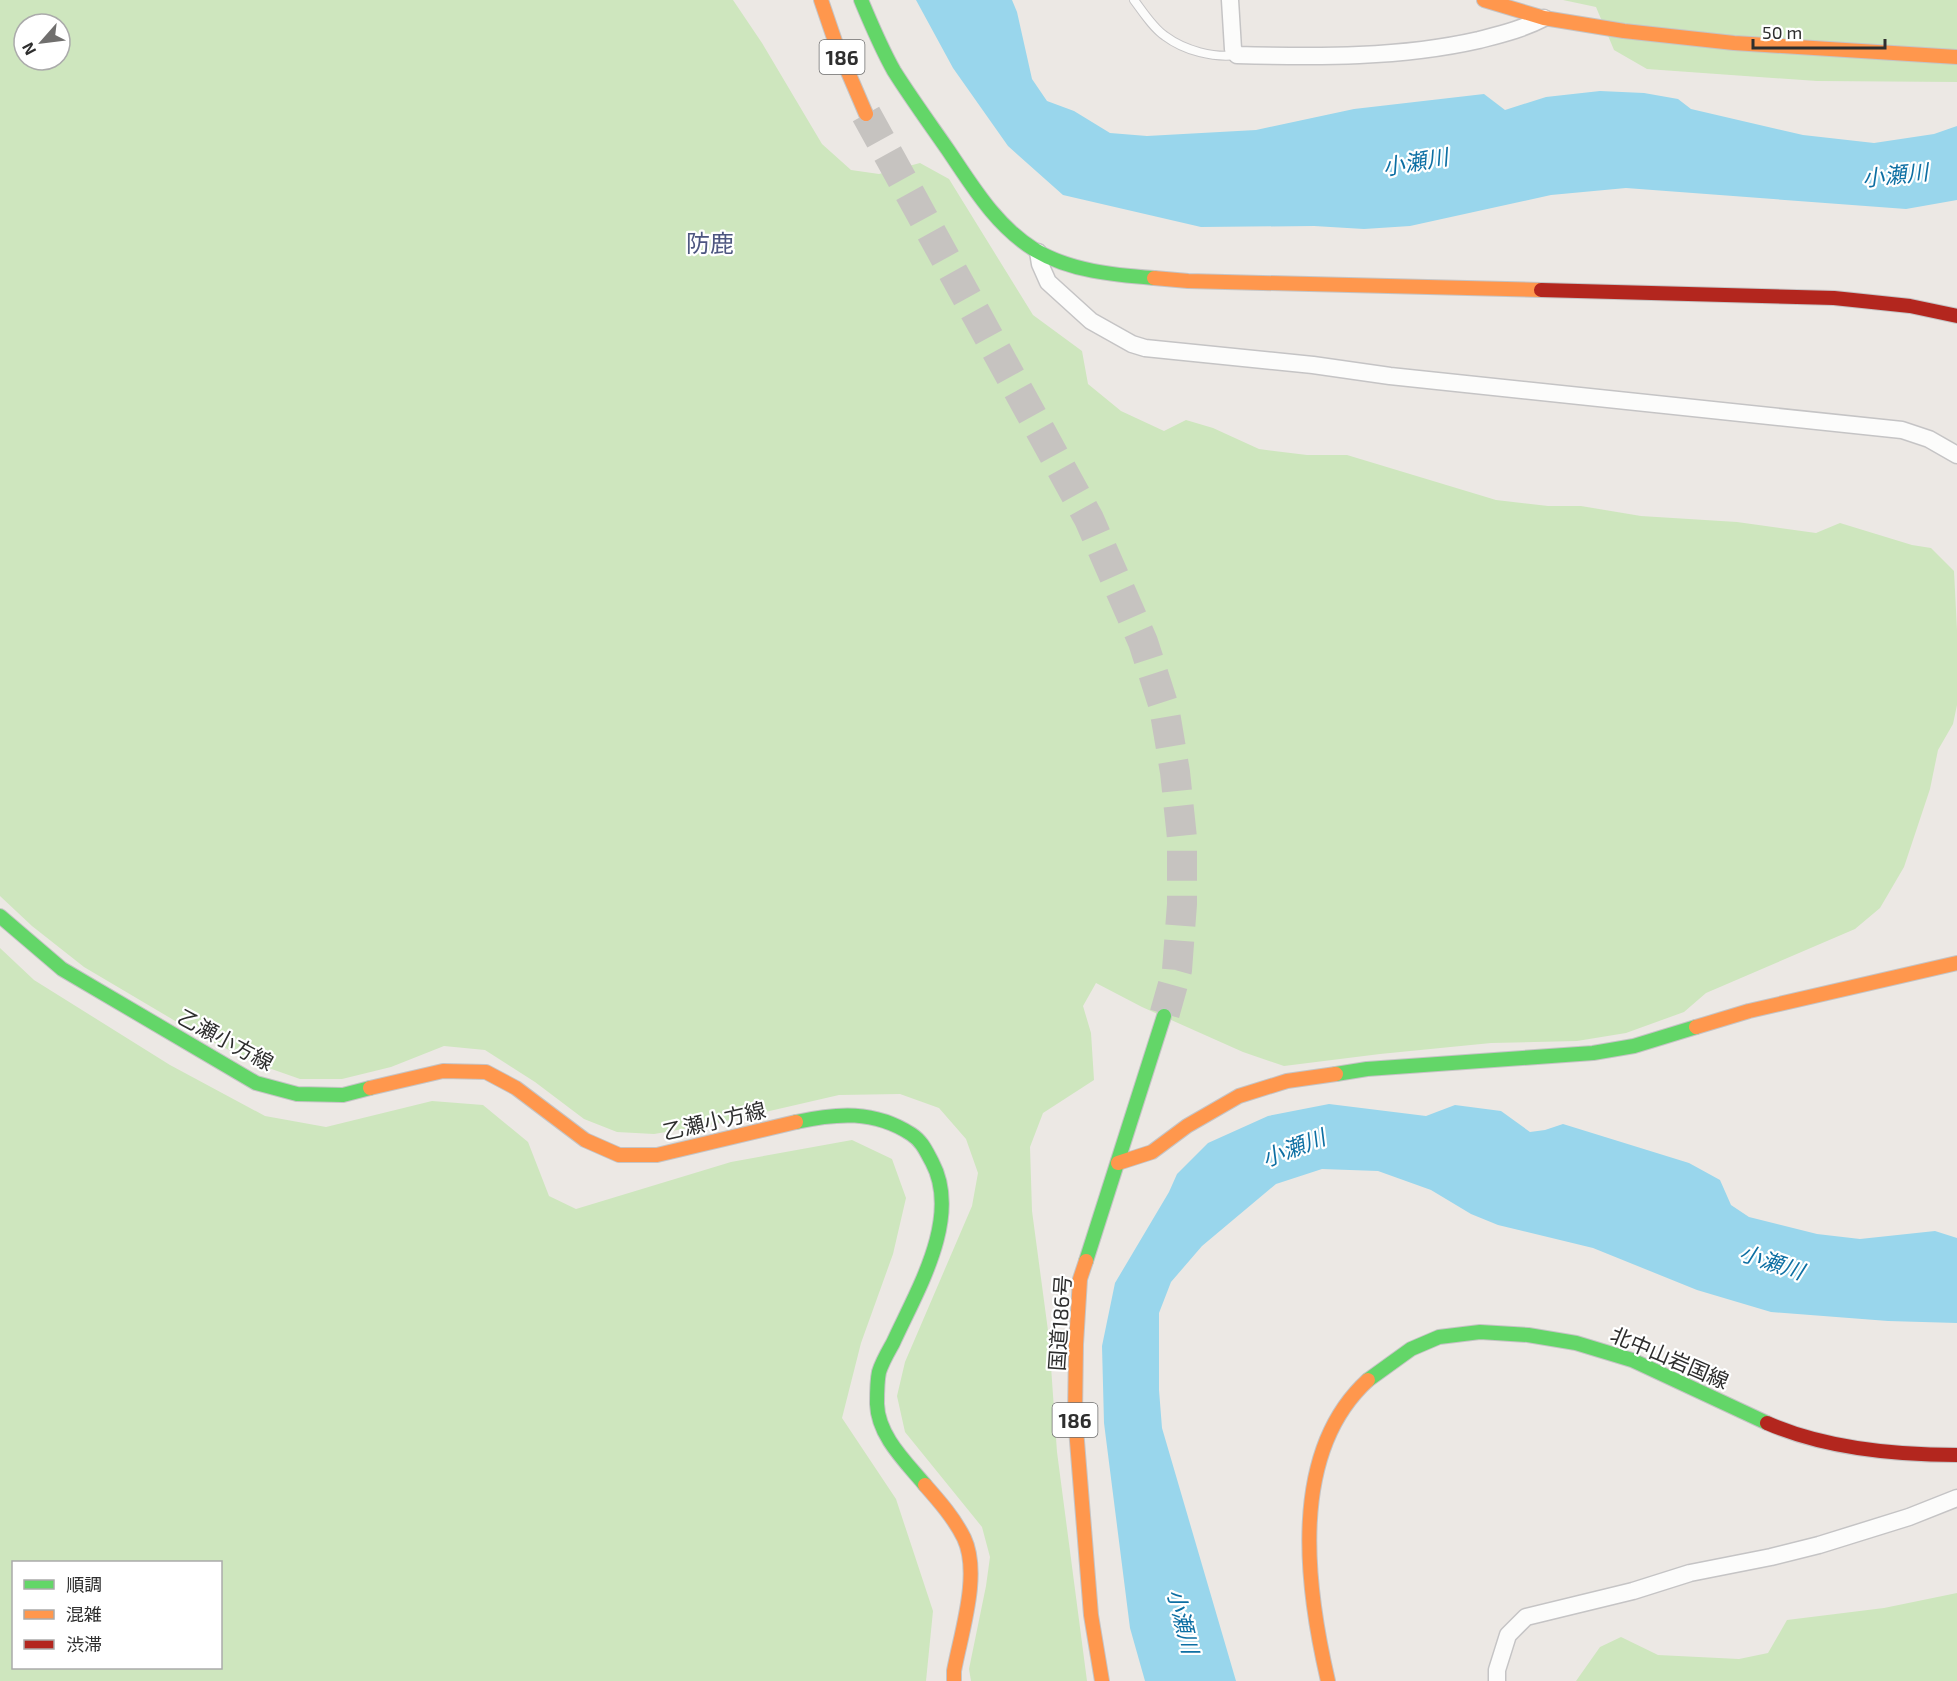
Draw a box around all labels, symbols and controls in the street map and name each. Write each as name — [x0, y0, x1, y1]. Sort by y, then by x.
north arrow — [12, 12, 72, 72]
scale bar — [1753, 12, 1885, 50]
text: 50 m — [1762, 21, 1802, 43]
text: N — [17, 40, 39, 59]
road number: 186 — [820, 40, 864, 74]
water label: 小瀬川 — [1380, 142, 1452, 180]
water label: 小瀬川 — [1861, 157, 1931, 190]
district label: 防鹿 — [686, 228, 734, 257]
street label: 乙瀬小方線 — [174, 1003, 278, 1075]
street label: 乙瀬小方線 — [660, 1096, 768, 1144]
water label: 小瀬川 — [1258, 1122, 1330, 1171]
water label: 小瀬川 — [1737, 1238, 1809, 1284]
street label: 国道186号 — [1043, 1274, 1075, 1372]
street label: 北中山岩国線 — [1607, 1321, 1733, 1393]
road number: 186 — [1052, 1403, 1098, 1437]
legend — [12, 1561, 222, 1669]
text: 順調 — [66, 1573, 102, 1595]
water label: 小瀬川 — [1163, 1586, 1205, 1658]
text: 混雑 — [66, 1603, 102, 1625]
text: 渋滞 — [66, 1633, 102, 1655]

